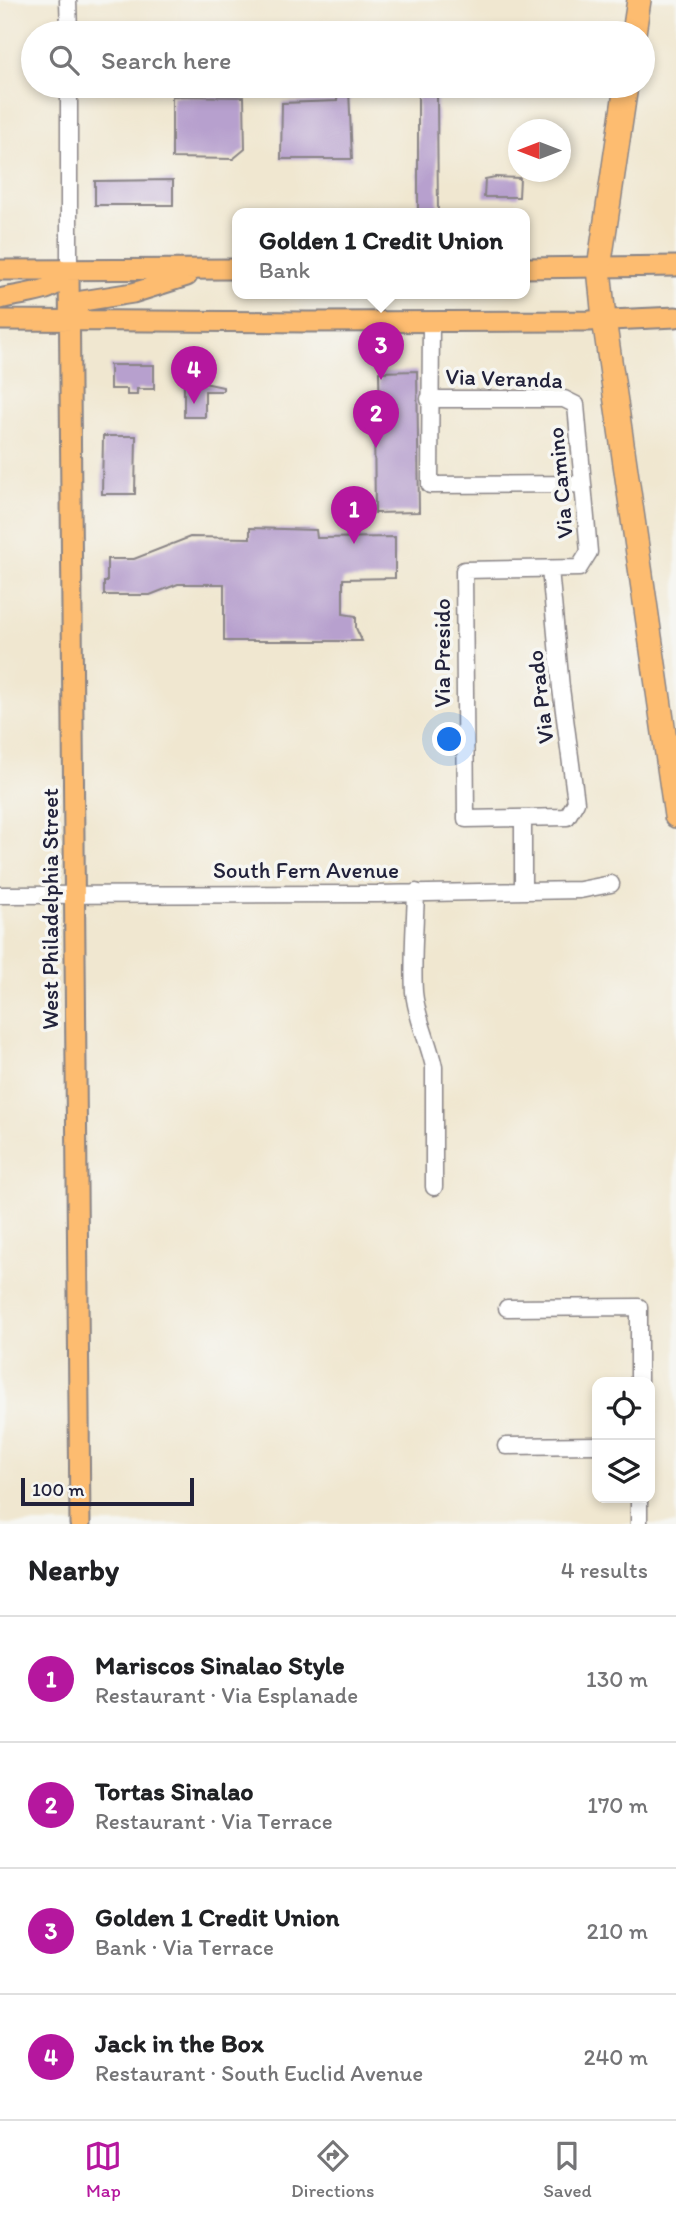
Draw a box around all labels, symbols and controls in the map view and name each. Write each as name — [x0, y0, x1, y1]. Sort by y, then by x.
search box — [21, 21, 655, 98]
icon: search — [45, 41, 83, 79]
text: Search here — [101, 44, 231, 76]
north arrow — [508, 119, 571, 182]
popup — [232, 208, 530, 299]
text: Golden 1 Credit Union — [259, 224, 503, 256]
text: Bank — [259, 256, 310, 284]
pin: 3 — [358, 322, 404, 380]
pin: 4 — [171, 346, 217, 404]
street label: Via Veranda — [445, 362, 563, 394]
pin: 2 — [353, 390, 399, 448]
street label: Via Camino — [541, 426, 579, 540]
pin: 1 — [331, 486, 377, 544]
street label: Via Presido — [428, 598, 456, 708]
street label: Via Prado — [520, 649, 560, 745]
your location — [432, 722, 466, 756]
street label: West Philadelphia Street — [36, 788, 64, 1030]
street label: South Fern Avenue — [213, 856, 399, 884]
map controls — [592, 1377, 655, 1503]
button: locate — [592, 1377, 655, 1440]
button: layers — [592, 1440, 655, 1503]
scale bar — [21, 1475, 194, 1507]
text: 100 m — [32, 1478, 84, 1501]
text: Nearby — [28, 1551, 119, 1588]
text: 4 results — [561, 1556, 648, 1584]
text: Mariscos Sinalao Style — [95, 1649, 345, 1681]
text: 1 — [46, 1665, 56, 1693]
text: 130 m — [586, 1665, 648, 1693]
text: Restaurant · Via Esplanade — [95, 1681, 358, 1709]
text: Tortas Sinalao — [95, 1775, 254, 1807]
text: 2 — [45, 1791, 57, 1819]
text: 170 m — [587, 1791, 648, 1819]
text: Restaurant · Via Terrace — [95, 1807, 333, 1835]
text: Golden 1 Credit Union — [95, 1901, 339, 1933]
text: 3 — [45, 1917, 57, 1945]
text: 210 m — [587, 1917, 648, 1945]
text: Bank · Via Terrace — [95, 1933, 274, 1961]
text: Jack in the Box — [95, 2027, 264, 2059]
text: 4 — [44, 2043, 58, 2071]
text: 240 m — [583, 2043, 648, 2071]
text: Restaurant · South Euclid Avenue — [95, 2059, 423, 2087]
tab: Map — [84, 2137, 122, 2202]
tab: Directions — [291, 2137, 375, 2202]
tab: Saved — [543, 2137, 592, 2202]

